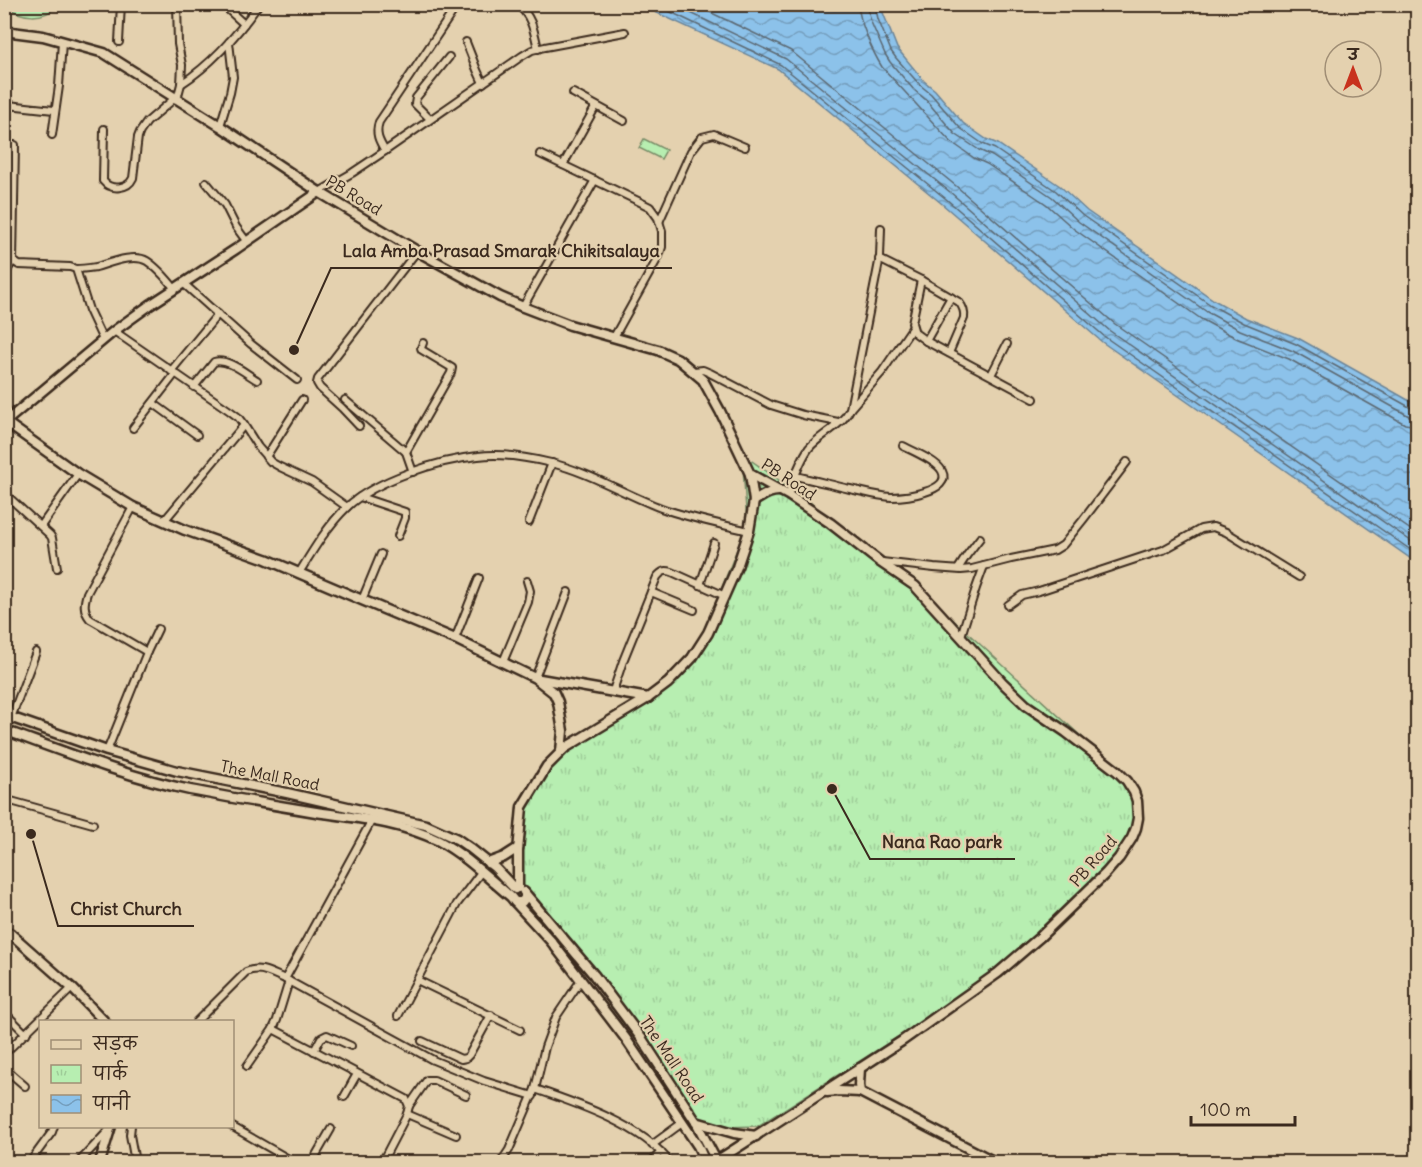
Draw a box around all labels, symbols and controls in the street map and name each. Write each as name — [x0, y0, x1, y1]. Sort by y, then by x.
north arrow — [1323, 39, 1383, 99]
text: उ — [1346, 44, 1360, 64]
street label: PB Road — [323, 171, 385, 219]
callout: Lala Amba Prasad Smarak Chikitsalaya — [331, 232, 672, 268]
text: Lala Amba Prasad Smarak Chikitsalaya — [342, 239, 660, 262]
street label: PB Road — [758, 454, 820, 504]
street label: The Mall Road — [219, 756, 321, 794]
callout: Nana Rao park — [870, 823, 1015, 859]
text: Nana Rao park — [882, 830, 1002, 853]
street label: PB Road — [1065, 831, 1121, 891]
callout: Christ Church — [58, 890, 194, 926]
text: Christ Church — [70, 897, 182, 920]
street label: The Mall Road — [636, 1012, 708, 1106]
legend — [39, 1020, 234, 1128]
text: सड़क — [92, 1032, 138, 1055]
text: पार्क — [92, 1060, 128, 1085]
scale bar — [1191, 1089, 1294, 1127]
text: पानी — [92, 1090, 131, 1115]
text: 100 m — [1200, 1098, 1251, 1121]

